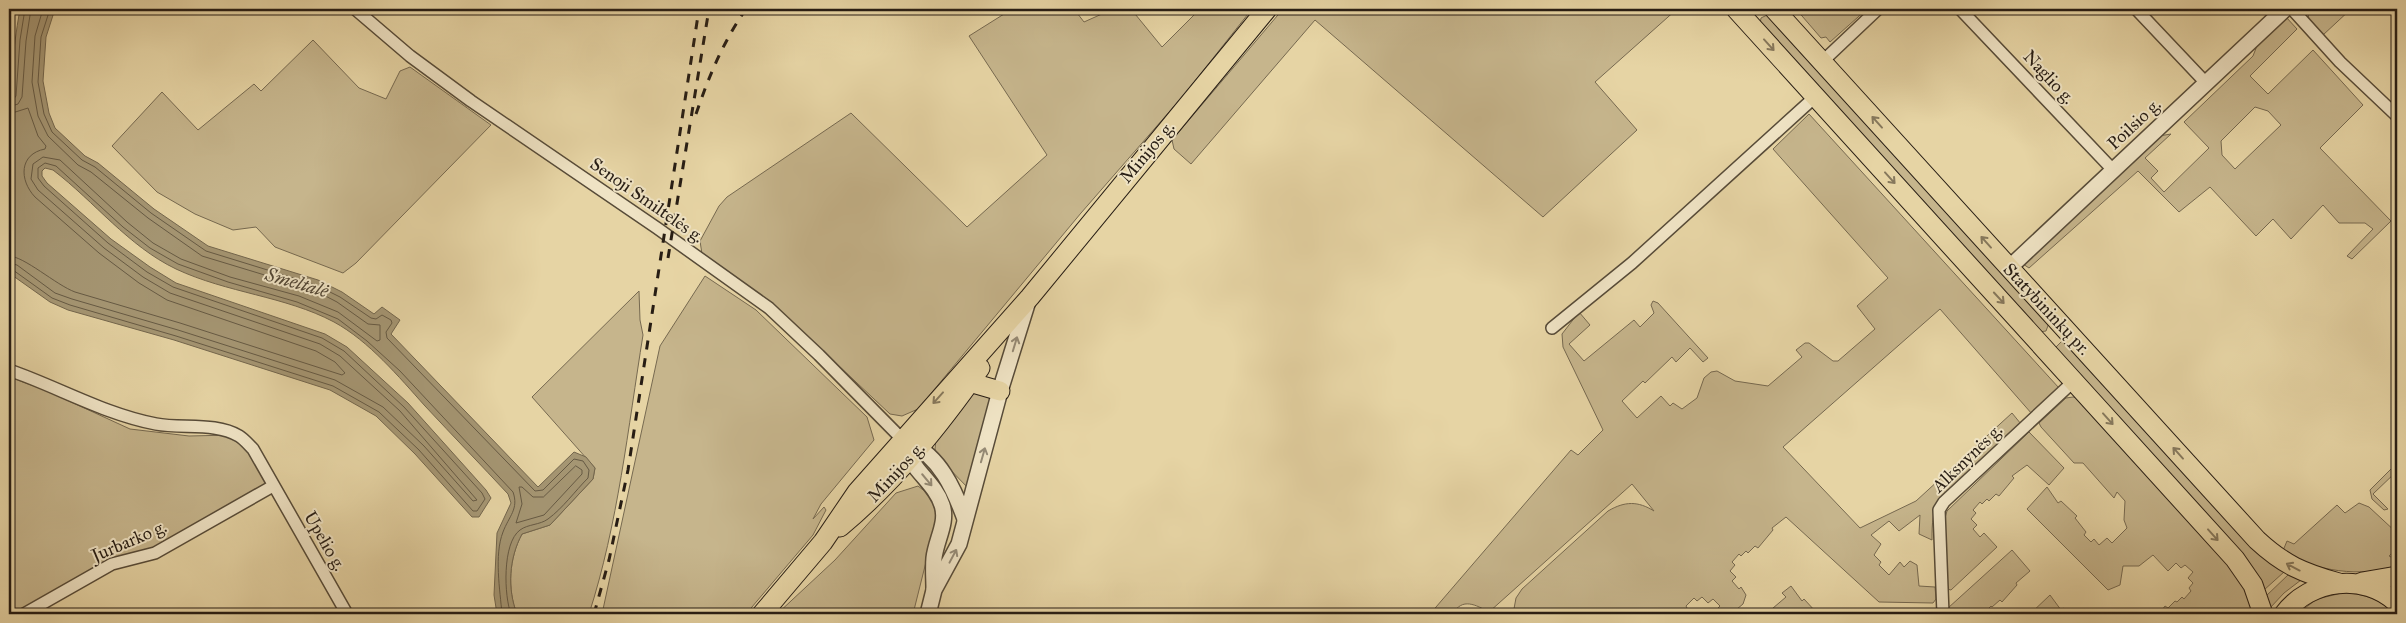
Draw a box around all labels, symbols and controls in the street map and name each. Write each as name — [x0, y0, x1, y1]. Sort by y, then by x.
one-way arrow — [1763, 38, 1775, 51]
street label: Naglio g. — [2018, 45, 2079, 109]
street label: Poilsio g. — [2103, 94, 2166, 155]
one-way arrow — [1871, 115, 1883, 128]
street label: Minijos g. — [1115, 116, 1180, 188]
street label: Senoji Smiltelės g. — [585, 153, 708, 248]
one-way arrow — [1884, 171, 1896, 184]
one-way arrow — [1980, 236, 1992, 249]
street label: Statybininkų pr. — [1999, 258, 2095, 360]
water label: Smeltalė — [262, 262, 332, 303]
one-way arrow — [1993, 292, 2005, 305]
one-way arrow — [1011, 337, 1020, 353]
one-way arrow — [932, 392, 944, 405]
one-way arrow — [2102, 412, 2114, 425]
street label: Alksnynės g. — [1926, 419, 2008, 498]
street label: Minijos g. — [863, 437, 930, 507]
one-way arrow — [978, 447, 988, 463]
one-way arrow — [2172, 447, 2184, 460]
one-way arrow — [921, 474, 932, 487]
street label: Upelio g. — [298, 507, 351, 575]
street label: Jurbarko g. — [86, 515, 170, 568]
one-way arrow — [2207, 528, 2219, 541]
one-way arrow — [948, 548, 958, 563]
one-way arrow — [2285, 562, 2300, 572]

